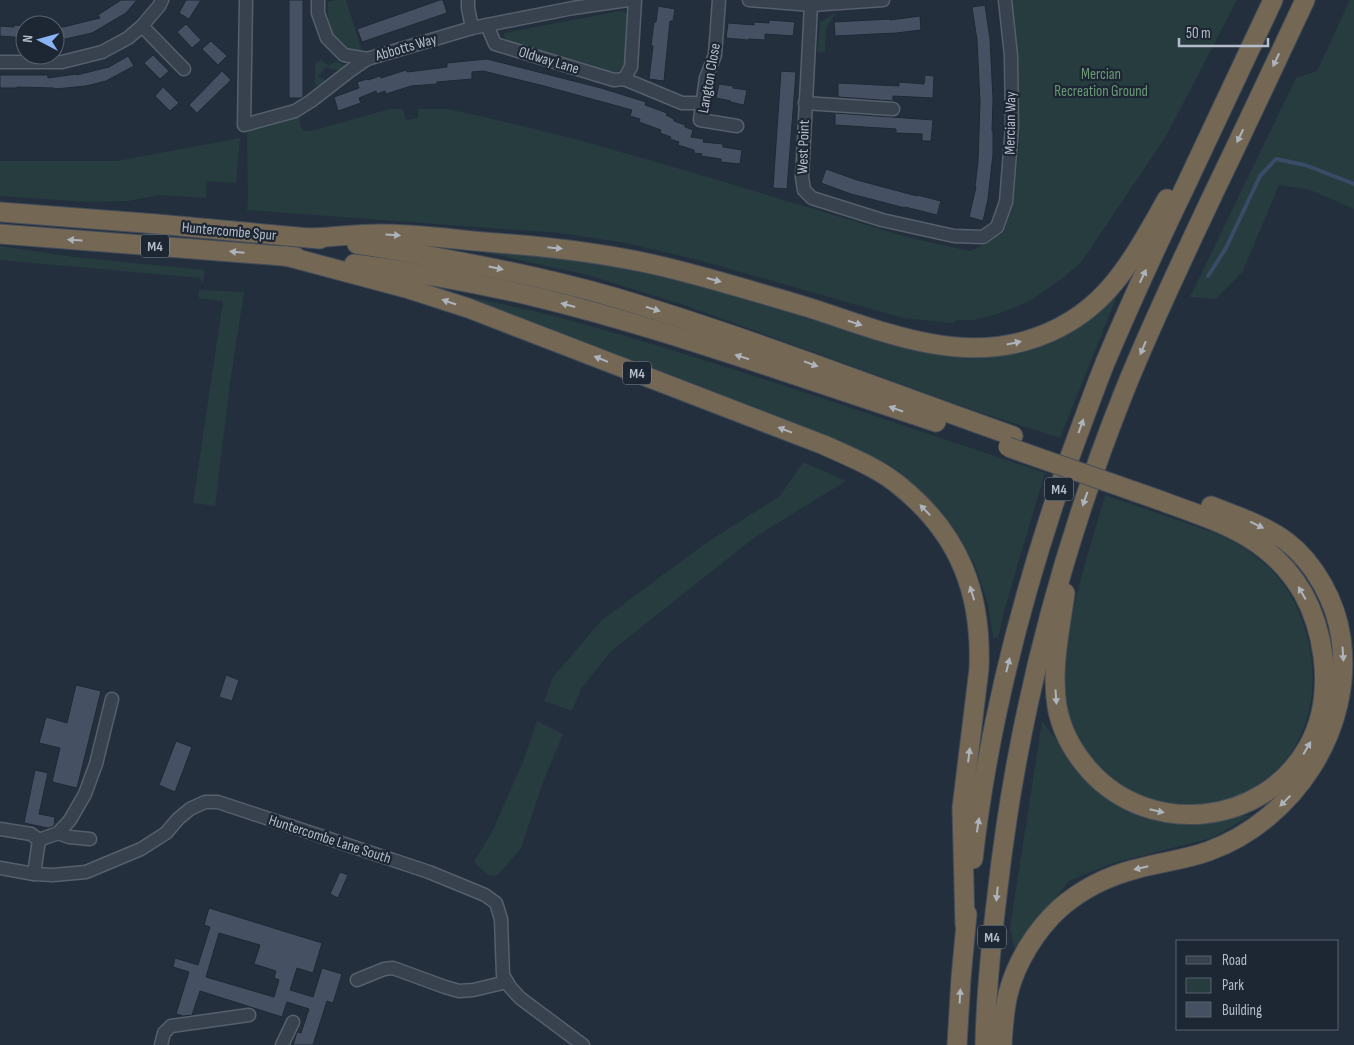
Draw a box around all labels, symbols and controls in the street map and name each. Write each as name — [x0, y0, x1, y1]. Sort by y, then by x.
north arrow — [15, 15, 65, 65]
scale bar — [1179, 15, 1268, 47]
text: 50 m — [1186, 24, 1211, 43]
street label: Abbotts Way — [372, 30, 439, 66]
text: N — [19, 34, 36, 43]
street label: Oldway Lane — [516, 42, 581, 79]
street label: Langton Close — [694, 42, 725, 115]
one-way arrow — [1272, 53, 1280, 67]
park label: Mercian Recreation Ground — [1054, 65, 1148, 101]
street label: Mercian Way — [1000, 91, 1021, 155]
street label: West Point — [793, 119, 814, 175]
one-way arrow — [1236, 129, 1245, 144]
street label: Huntercombe Spur — [181, 218, 278, 245]
one-way arrow — [385, 232, 401, 240]
one-way arrow — [67, 235, 83, 243]
road number: M4 — [141, 235, 169, 258]
one-way arrow — [547, 244, 563, 252]
one-way arrow — [229, 248, 245, 256]
one-way arrow — [488, 264, 503, 272]
one-way arrow — [1140, 269, 1148, 283]
one-way arrow — [706, 276, 721, 284]
one-way arrow — [442, 298, 457, 305]
one-way arrow — [560, 301, 575, 309]
one-way arrow — [645, 306, 660, 314]
one-way arrow — [848, 320, 863, 327]
one-way arrow — [1007, 339, 1023, 347]
one-way arrow — [1139, 340, 1146, 355]
one-way arrow — [734, 353, 749, 361]
one-way arrow — [593, 355, 608, 363]
one-way arrow — [804, 360, 819, 368]
road number: M4 — [623, 362, 651, 384]
one-way arrow — [888, 404, 903, 412]
one-way arrow — [1078, 419, 1085, 434]
one-way arrow — [778, 426, 793, 434]
road number: M4 — [1045, 478, 1073, 500]
one-way arrow — [1081, 492, 1089, 507]
one-way arrow — [919, 504, 931, 516]
one-way arrow — [1250, 521, 1264, 529]
one-way arrow — [1298, 585, 1306, 600]
one-way arrow — [967, 586, 975, 601]
one-way arrow — [1339, 646, 1347, 662]
one-way arrow — [1004, 658, 1012, 673]
one-way arrow — [1053, 689, 1061, 705]
one-way arrow — [1302, 741, 1311, 754]
one-way arrow — [965, 746, 973, 762]
one-way arrow — [1280, 794, 1292, 806]
one-way arrow — [1150, 807, 1165, 815]
street label: Huntercombe Lane South — [266, 811, 393, 868]
one-way arrow — [974, 816, 982, 832]
one-way arrow — [1133, 864, 1148, 872]
one-way arrow — [993, 887, 1001, 903]
road number: M4 — [978, 926, 1006, 949]
legend — [1176, 940, 1339, 1030]
text: Road — [1222, 951, 1247, 970]
text: Park — [1222, 976, 1244, 995]
one-way arrow — [956, 988, 964, 1004]
text: Building — [1222, 1001, 1262, 1020]

